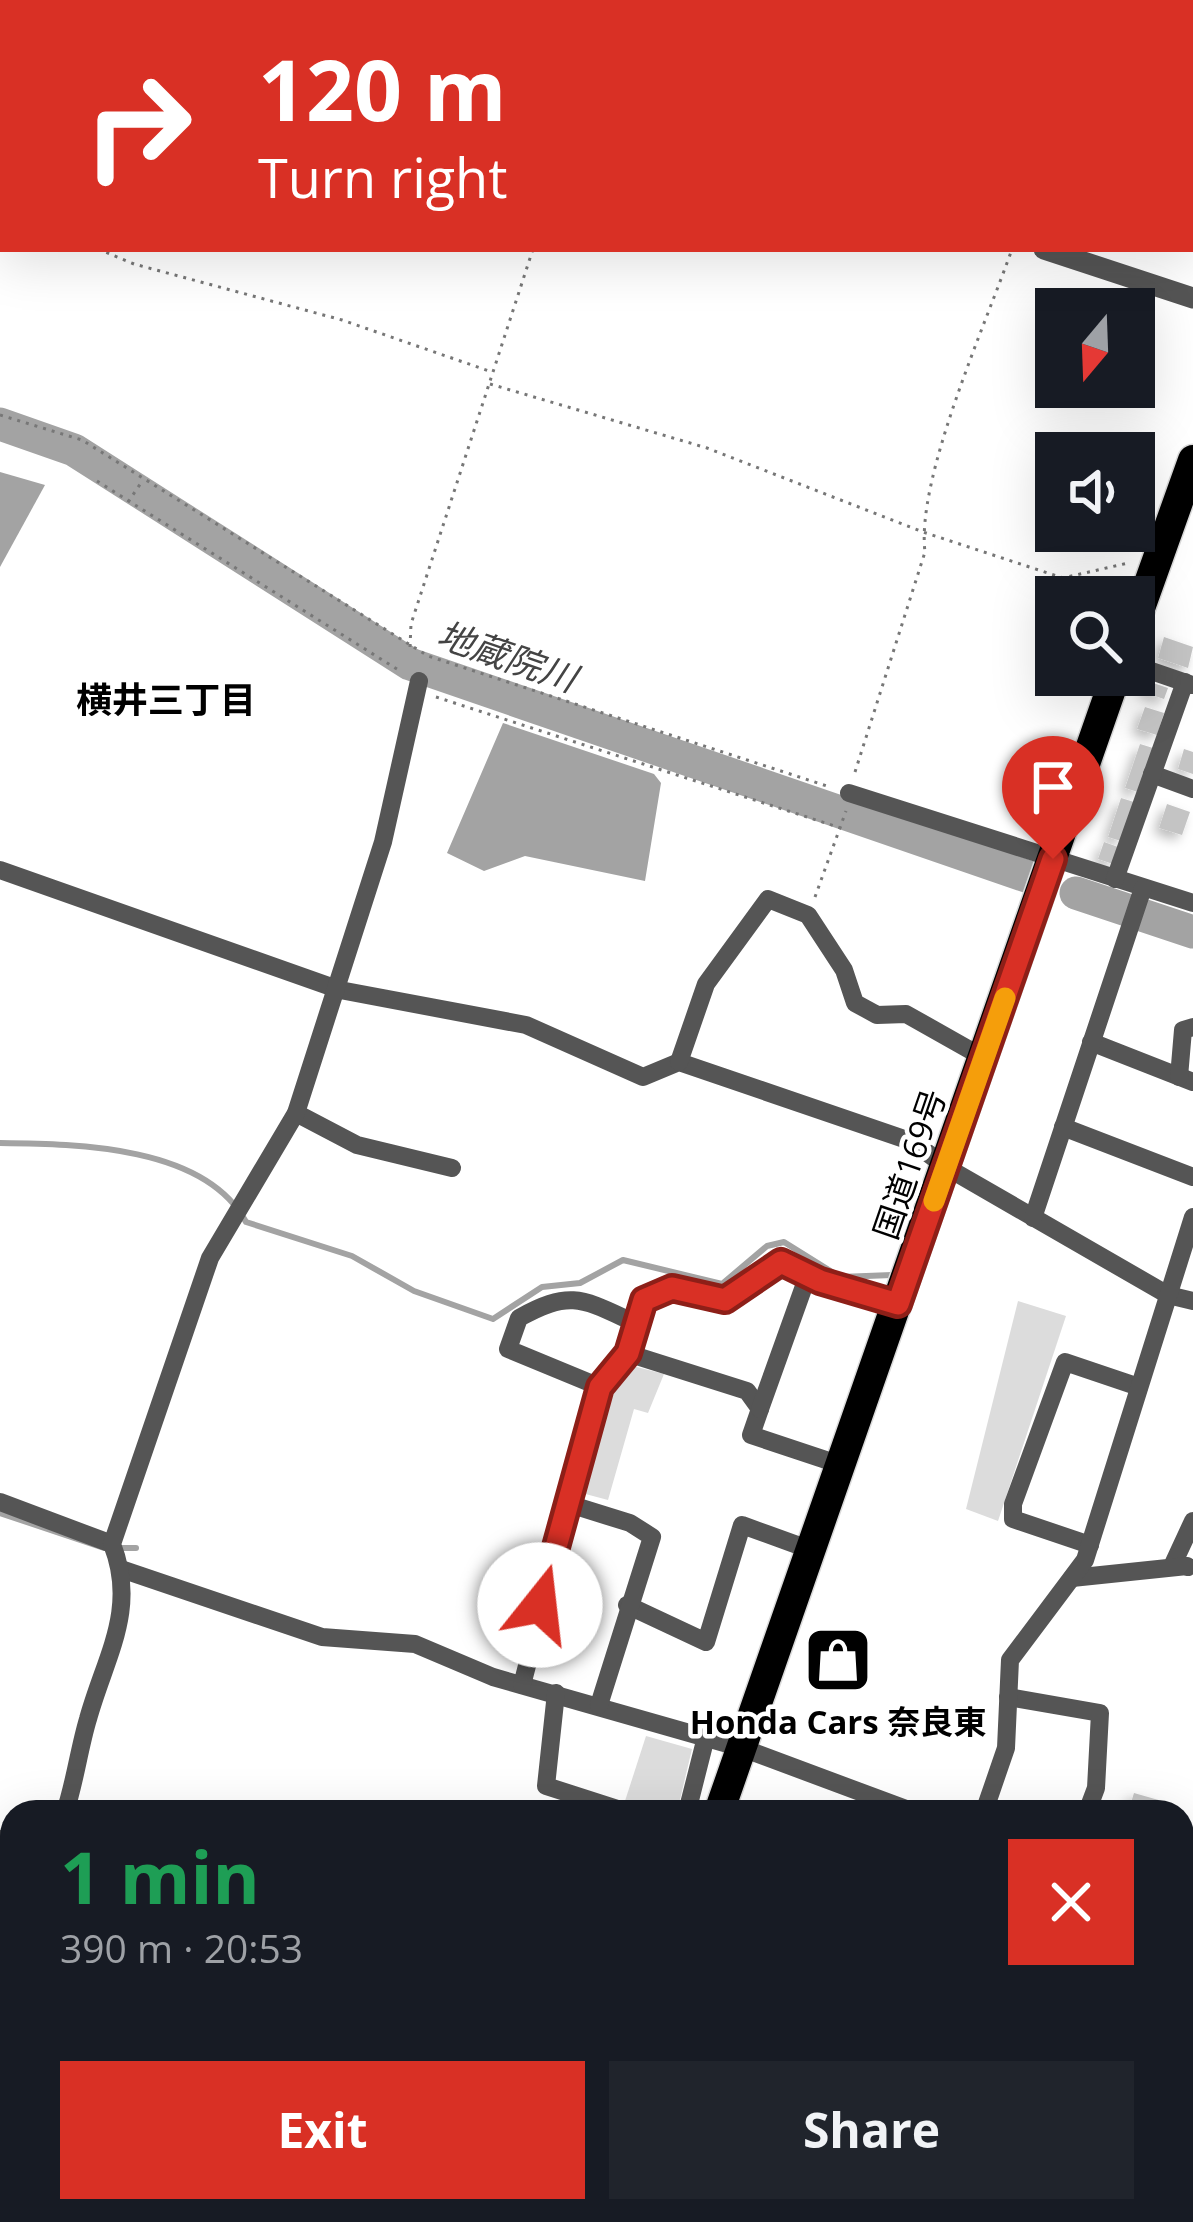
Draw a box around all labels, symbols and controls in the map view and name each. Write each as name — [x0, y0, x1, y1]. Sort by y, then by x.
text: 120 m — [258, 31, 506, 146]
icon: right — [60, 48, 216, 204]
text: Turn right — [258, 140, 507, 214]
north arrow — [1035, 288, 1155, 408]
map controls — [1035, 288, 1155, 696]
button: sound — [1035, 432, 1155, 552]
button: search — [1035, 576, 1155, 696]
water label: 地蔵院川 — [431, 609, 587, 704]
district label: 横井三丁目 — [76, 675, 256, 724]
pin — [1002, 736, 1104, 859]
icon: arrive — [1020, 754, 1086, 820]
street label: 国道169号 — [862, 1083, 956, 1245]
position arrow — [477, 1542, 603, 1668]
shop icon: Honda Cars 奈良東 — [803, 1625, 873, 1695]
place label: Honda Cars 奈良東 — [690, 1699, 986, 1744]
text: 1 min — [60, 1827, 260, 1925]
button: close — [1008, 1839, 1134, 1965]
text: 390 m · 20:53 — [60, 1921, 303, 1974]
button: Exit — [60, 2061, 585, 2199]
button: Share — [609, 2061, 1134, 2199]

